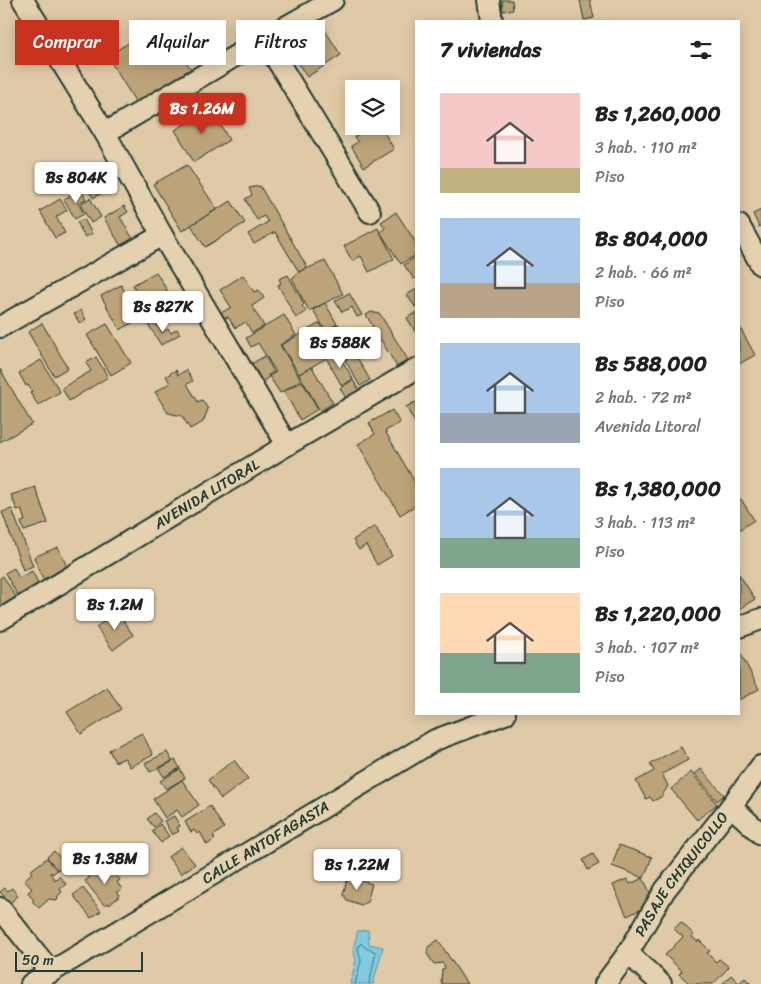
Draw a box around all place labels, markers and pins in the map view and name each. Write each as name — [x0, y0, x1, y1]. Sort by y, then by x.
pin: Bs 1.26M — [150, 92, 254, 135]
pin: Bs 804K — [30, 162, 122, 204]
pin: Bs 827K — [117, 290, 209, 333]
pin: Bs 588K — [294, 326, 386, 369]
pin: Bs 1.2M — [69, 588, 161, 631]
pin: Bs 1.38M — [53, 842, 157, 885]
pin: Bs 1.22M — [305, 848, 409, 891]

